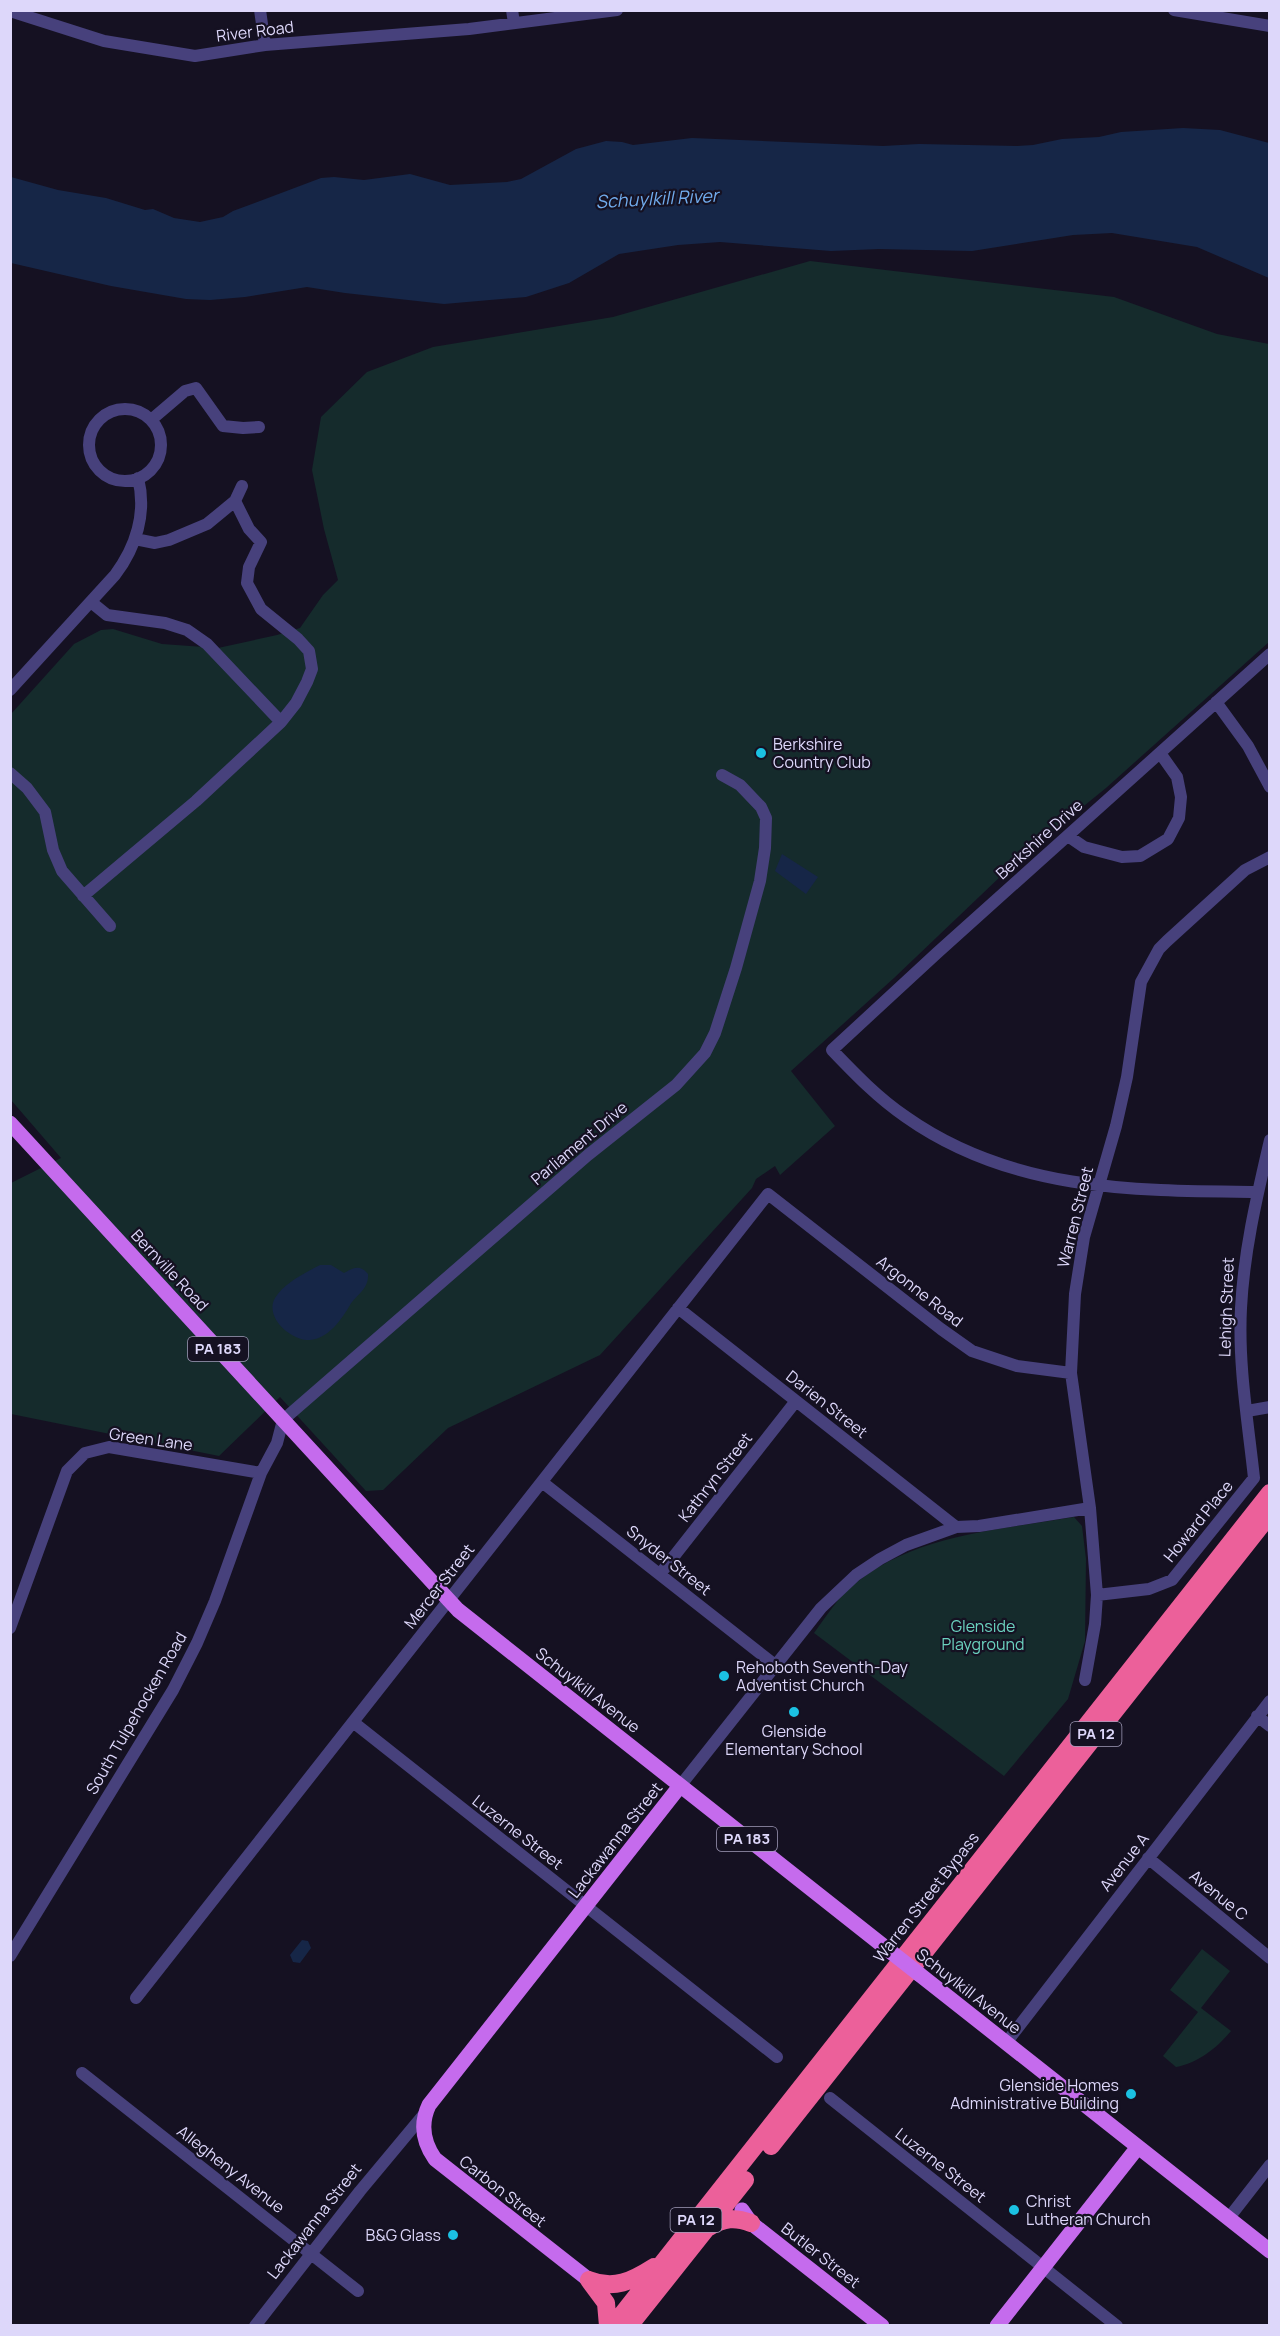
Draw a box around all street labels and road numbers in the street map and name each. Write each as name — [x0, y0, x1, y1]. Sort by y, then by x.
street label: River Road — [215, 15, 295, 47]
street label: Berkshire Drive — [991, 794, 1087, 884]
street label: Parliament Drive — [526, 1096, 632, 1190]
street label: Warren Street — [1052, 1164, 1098, 1270]
street label: Bernville Road — [126, 1224, 214, 1316]
street label: Argonne Road — [872, 1250, 968, 1332]
street label: Lehigh Street — [1213, 1257, 1239, 1357]
road number: PA 183 — [188, 1337, 248, 1361]
street label: Darien Street — [782, 1365, 872, 1443]
street label: Green Lane — [108, 1422, 194, 1456]
street label: Kathryn Street — [673, 1428, 757, 1526]
street label: Howard Place — [1158, 1475, 1238, 1567]
street label: Snyder Street — [622, 1520, 716, 1600]
street label: Mercer Street — [399, 1539, 479, 1633]
street label: South Tulpehocken Road — [80, 1628, 192, 1798]
street label: Schuylkill Avenue — [531, 1642, 645, 1738]
road number: PA 12 — [1070, 1722, 1122, 1746]
street label: Lackawanna Street — [563, 1778, 667, 1902]
street label: Luzerne Street — [468, 1790, 568, 1874]
road number: PA 183 — [717, 1827, 777, 1851]
street label: Warren Street Bypass — [868, 1827, 984, 1967]
street label: Avenue A — [1094, 1828, 1154, 1896]
street label: Avenue C — [1185, 1865, 1253, 1925]
street label: Schuylkill Avenue — [912, 1943, 1026, 2039]
street label: Allegheny Avenue — [173, 2120, 289, 2218]
street label: Luzerne Street — [891, 2123, 991, 2207]
street label: Carbon Street — [455, 2150, 551, 2232]
street label: Lackawanna Street — [262, 2159, 366, 2283]
road number: PA 12 — [670, 2208, 722, 2232]
street label: Butler Street — [777, 2217, 865, 2293]

